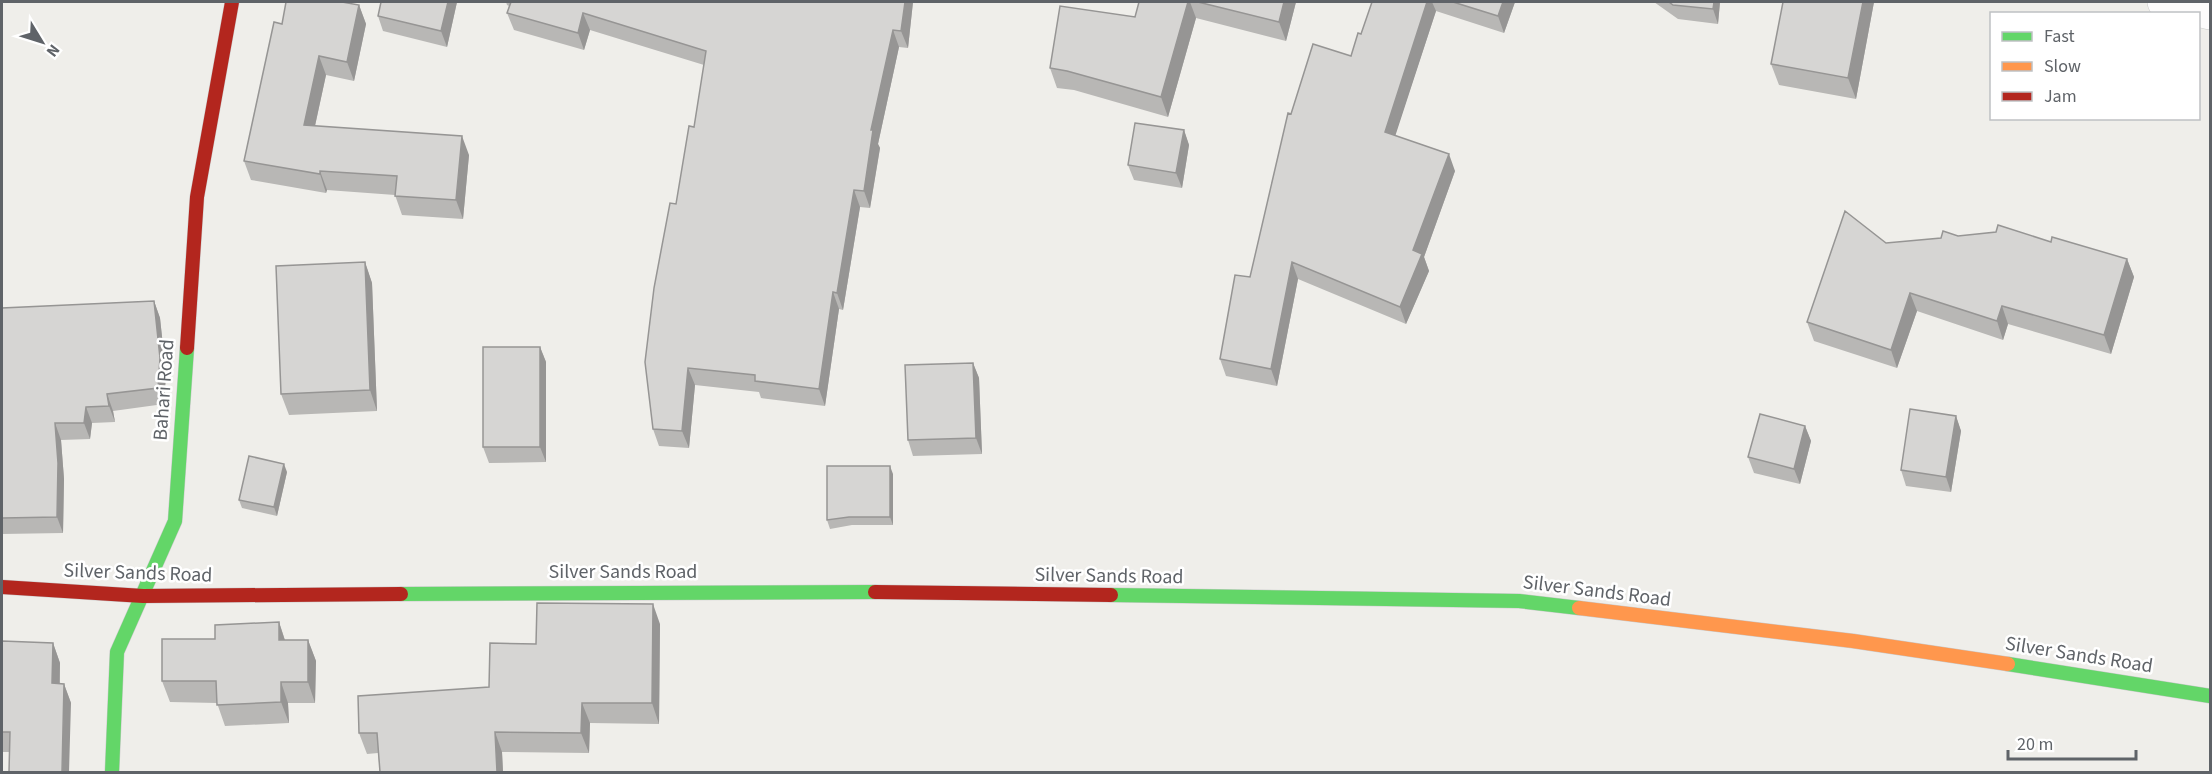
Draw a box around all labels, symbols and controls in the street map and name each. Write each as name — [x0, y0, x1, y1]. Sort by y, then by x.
north arrow — [12, 12, 72, 72]
legend — [1990, 12, 2200, 120]
text: Fast — [2044, 24, 2075, 49]
text: N — [41, 40, 65, 62]
text: Slow — [2044, 54, 2081, 79]
text: Jam — [2044, 84, 2077, 109]
street label: Bahari Road — [146, 338, 182, 442]
street label: Silver Sands Road — [63, 556, 213, 590]
street label: Silver Sands Road — [549, 558, 697, 586]
street label: Silver Sands Road — [1034, 561, 1184, 591]
street label: Silver Sands Road — [1521, 568, 1673, 614]
street label: Silver Sands Road — [2003, 630, 2155, 680]
scale bar — [2008, 723, 2136, 761]
text: 20 m — [2017, 732, 2053, 757]

